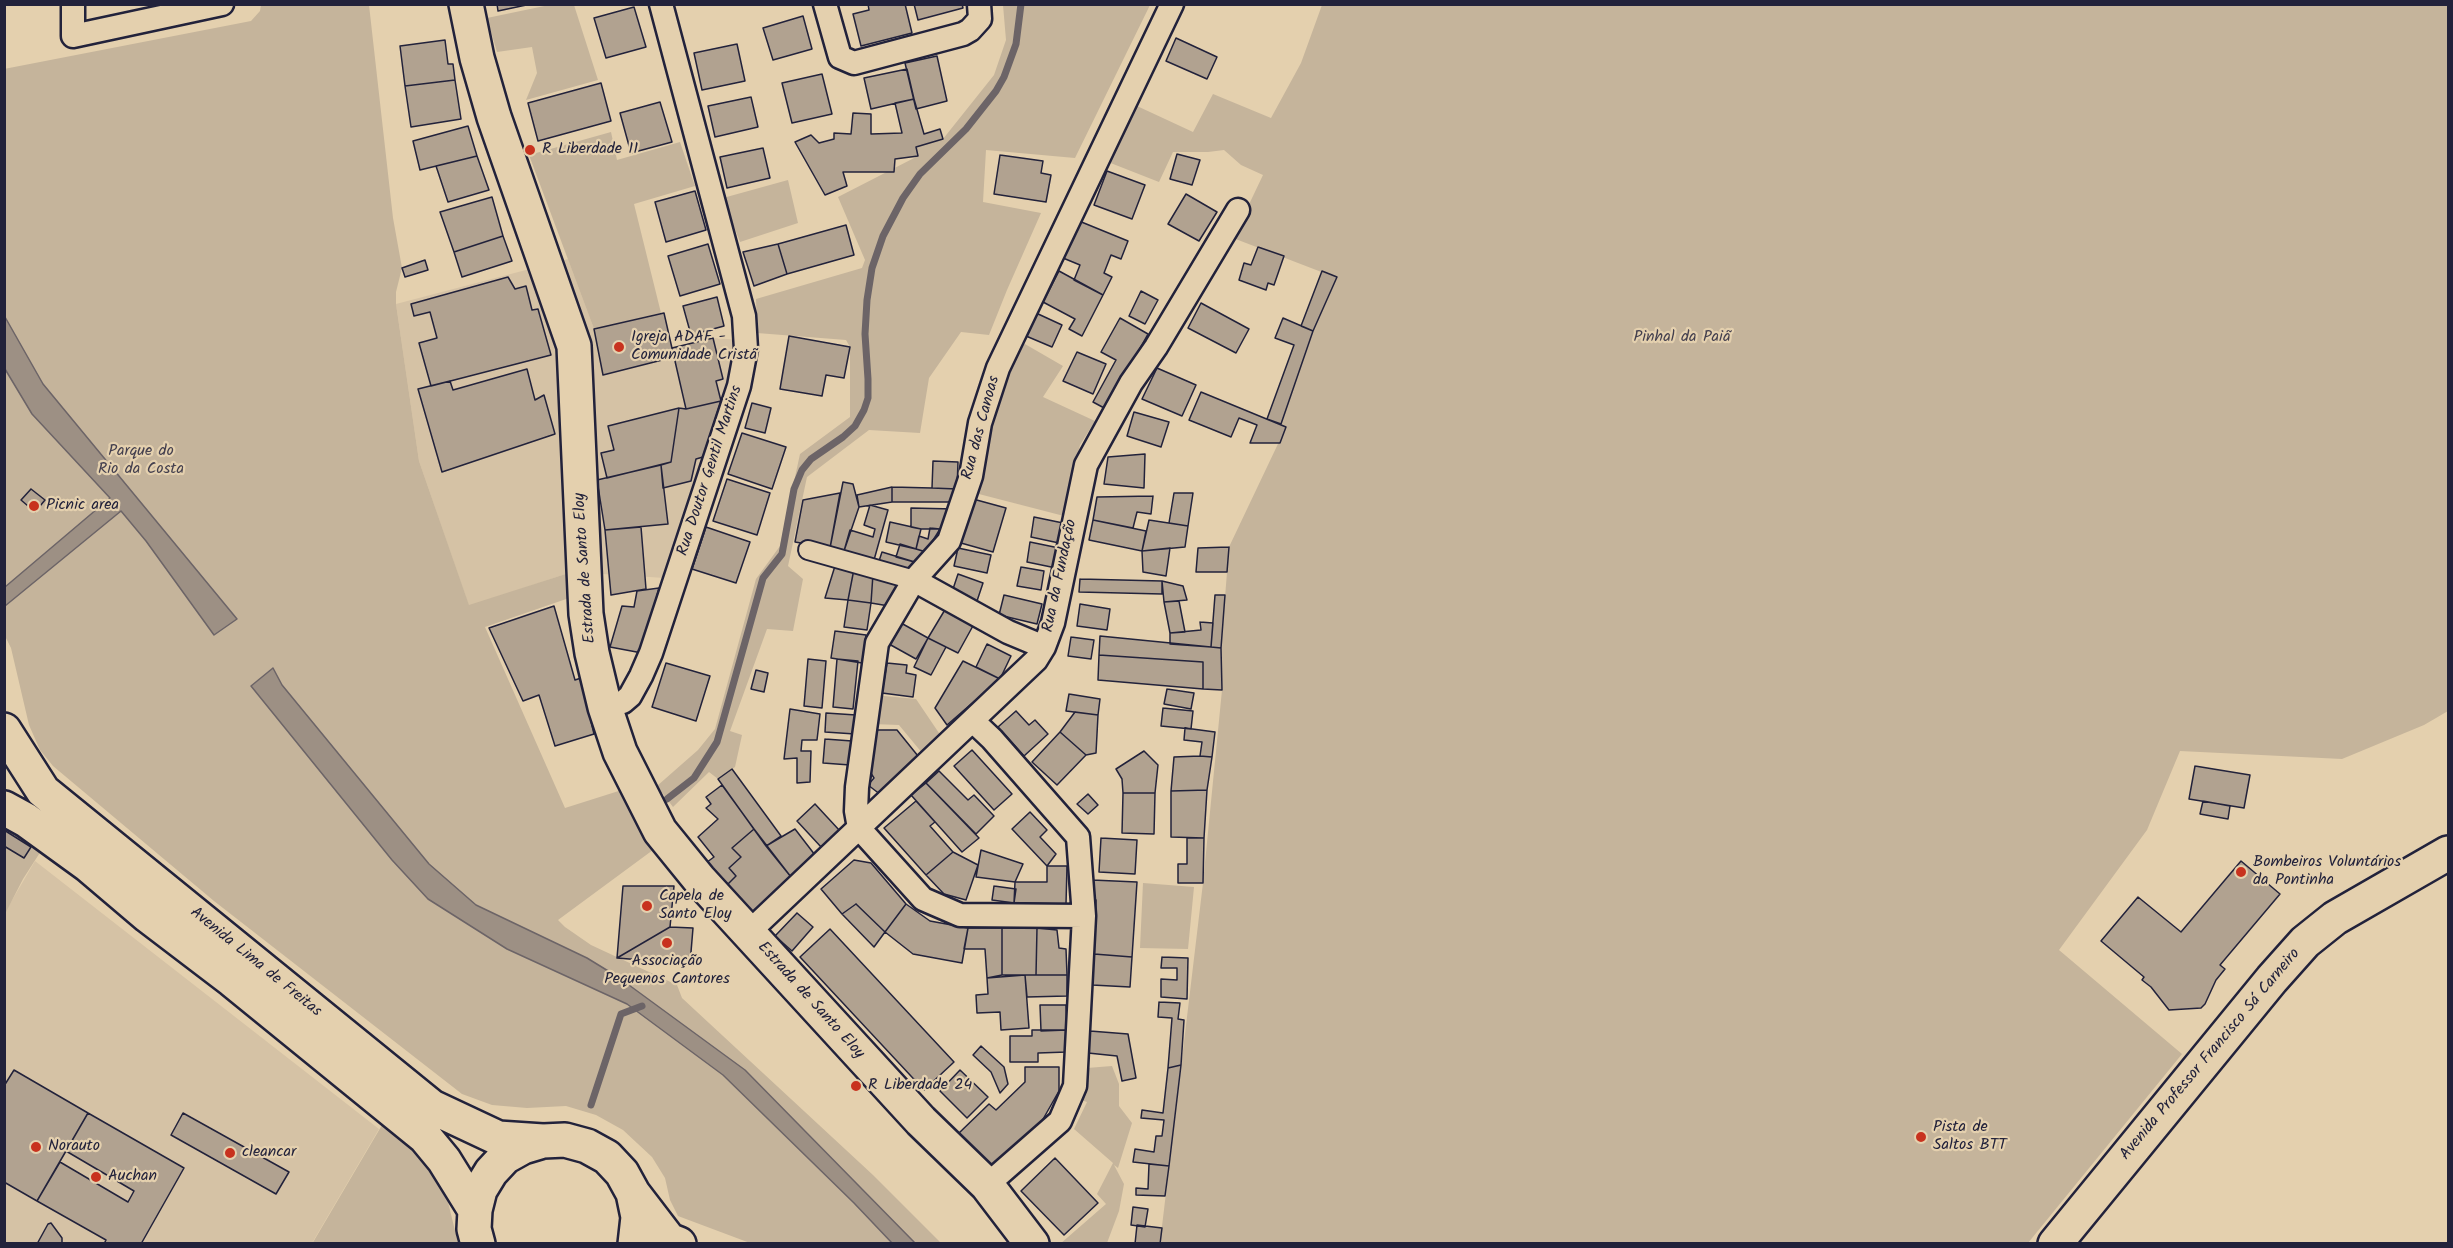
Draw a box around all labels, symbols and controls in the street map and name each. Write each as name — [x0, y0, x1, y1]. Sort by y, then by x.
place label: R Liberdade 11 — [542, 140, 638, 160]
marker: R Liberdade 11 — [523, 143, 537, 157]
place label: Igreja ADAF - Comunidade Cristã — [631, 328, 757, 366]
park label: Pinhal da Paiã — [1634, 328, 1730, 348]
marker: Igreja ADAF - Comunidade Cristã — [612, 340, 626, 354]
street label: Rua das Canoas — [959, 374, 1005, 482]
street label: Rua Doutor Gentil Martins — [674, 383, 748, 559]
park label: Parque do Rio da Costa — [98, 442, 184, 480]
street label: Estrada de Santo Eloy — [571, 492, 601, 644]
place label: Picnic area — [46, 496, 119, 516]
marker: Picnic area — [27, 499, 41, 513]
street label: Rua da Fundação — [1040, 518, 1082, 634]
place label: Bombeiros Voluntários da Pontinha — [2253, 853, 2401, 891]
marker: Bombeiros Voluntários da Pontinha — [2234, 865, 2248, 879]
place label: Capela de Santo Eloy — [659, 887, 731, 925]
marker: Capela de Santo Eloy — [640, 899, 654, 913]
street label: Avenida Lima de Freitas — [185, 904, 325, 1022]
marker: Associação Pequenos Cantores — [660, 936, 674, 950]
street label: Estrada de Santo Eloy — [752, 938, 868, 1064]
street label: Avenida Professor Francisco Sá Carneiro — [2117, 945, 2305, 1165]
place label: Associação Pequenos Cantores — [604, 952, 730, 990]
place label: R Liberdade 24 — [868, 1076, 972, 1096]
marker: R Liberdade 24 — [849, 1079, 863, 1093]
place label: Pista de Saltos BTT — [1933, 1118, 2007, 1156]
marker: Pista de Saltos BTT — [1914, 1130, 1928, 1144]
place label: Norauto — [48, 1137, 100, 1157]
marker: Norauto — [29, 1140, 43, 1154]
place label: cleancar — [242, 1143, 296, 1163]
marker: cleancar — [223, 1146, 237, 1160]
place label: Auchan — [108, 1167, 157, 1187]
marker: Auchan — [89, 1170, 103, 1184]

